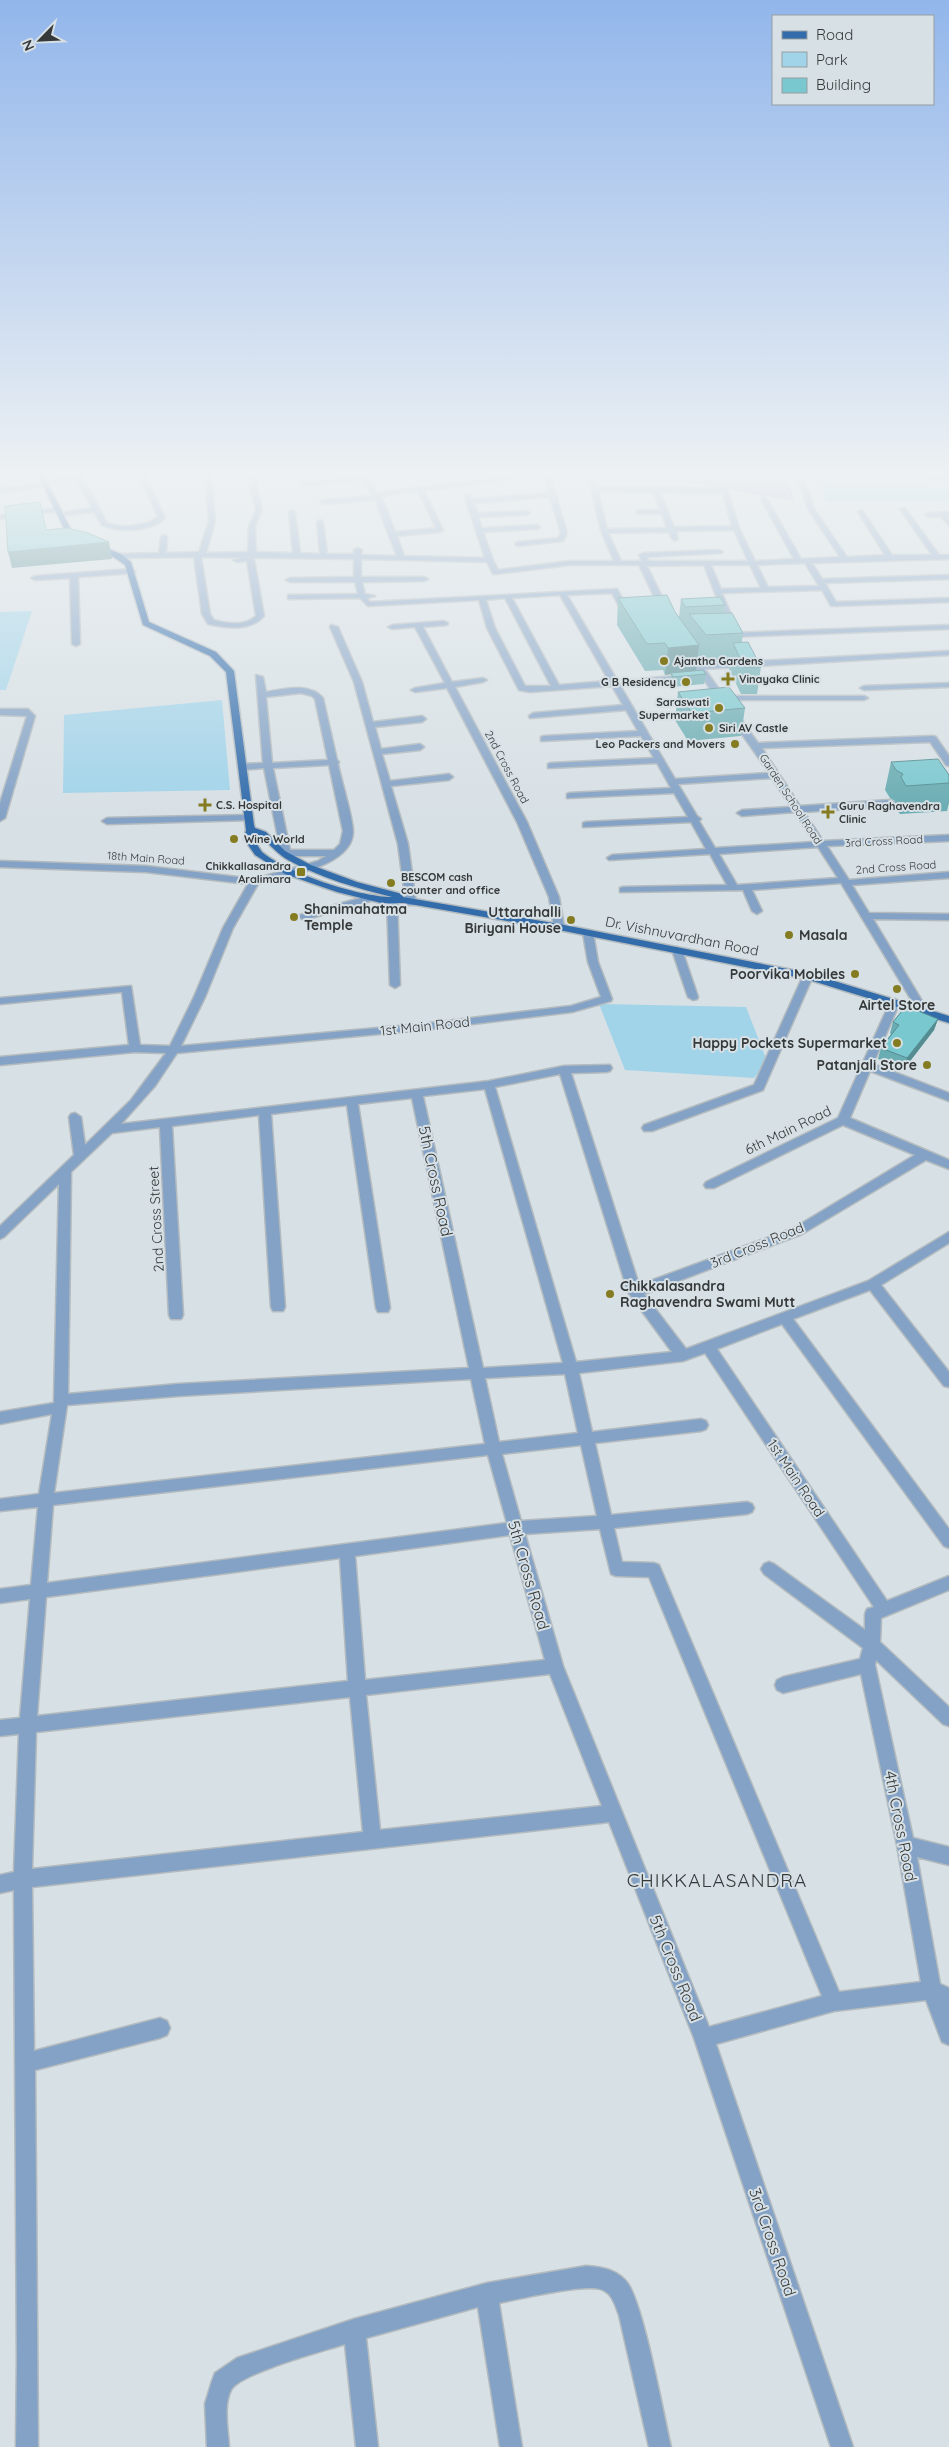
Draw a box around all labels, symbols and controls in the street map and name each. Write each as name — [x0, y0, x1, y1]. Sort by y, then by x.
north arrow — [15, 15, 65, 65]
legend — [772, 15, 934, 105]
text: Road — [816, 25, 853, 44]
text: N — [18, 37, 38, 54]
text: Park — [816, 50, 848, 69]
text: Building — [816, 75, 871, 94]
place label: Ajantha Gardens — [674, 654, 763, 668]
marker: Ajantha Gardens — [658, 655, 670, 667]
marker: Vinayaka Clinic — [721, 672, 735, 686]
place label: Vinayaka Clinic — [739, 672, 820, 686]
place label: G B Residency — [601, 675, 676, 689]
marker: G B Residency — [680, 676, 692, 688]
place label: Saraswati Supermarket — [639, 695, 709, 722]
marker: Saraswati Supermarket — [713, 702, 725, 714]
place label: Siri AV Castle — [719, 721, 789, 735]
marker: Siri AV Castle — [703, 722, 715, 734]
street label: 2nd Cross Road — [482, 728, 532, 806]
place label: Leo Packers and Movers — [596, 737, 725, 751]
marker: Leo Packers and Movers — [729, 738, 741, 750]
street label: Garden School Road — [757, 751, 825, 847]
marker: C.S. Hospital — [198, 798, 212, 812]
place label: C.S. Hospital — [216, 798, 282, 812]
place label: Guru Raghavendra Clinic — [839, 799, 940, 826]
marker: Guru Raghavendra Clinic — [821, 805, 835, 819]
place label: Wine World — [244, 832, 305, 846]
street label: 3rd Cross Road — [845, 832, 923, 850]
marker: Wine World — [228, 833, 240, 845]
street label: 18th Main Road — [107, 848, 185, 868]
street label: 2nd Cross Road — [855, 857, 937, 877]
place label: Chikkallasandra Aralimara — [206, 859, 291, 886]
marker: Chikkallasandra Aralimara — [295, 866, 307, 878]
place label: BESCOM cash counter and office — [401, 870, 501, 897]
marker: BESCOM cash counter and office — [385, 877, 397, 889]
place label: Shanimahatma Temple — [304, 900, 407, 934]
place label: Uttarahalli Biriyani House — [465, 903, 561, 937]
marker: Shanimahatma Temple — [288, 911, 300, 923]
street label: Dr. Vishnuvardhan Road — [604, 912, 760, 960]
marker: Uttarahalli Biriyani House — [565, 914, 577, 926]
place label: Masala — [799, 926, 847, 944]
marker: Masala — [783, 929, 795, 941]
place label: Poorvika Mobiles — [730, 965, 845, 983]
marker: Poorvika Mobiles — [849, 968, 861, 980]
marker: Airtel Store — [891, 983, 903, 995]
place label: Airtel Store — [859, 996, 935, 1014]
street label: 1st Main Road — [379, 1012, 471, 1040]
place label: Happy Pockets Supermarket — [692, 1034, 887, 1052]
marker: Happy Pockets Supermarket — [891, 1037, 903, 1049]
place label: Patanjali Store — [817, 1056, 917, 1074]
marker: Patanjali Store — [921, 1059, 933, 1071]
street label: 6th Main Road — [742, 1101, 834, 1159]
street label: 5th Cross Road — [415, 1124, 457, 1238]
street label: 2nd Cross Street — [144, 1165, 168, 1272]
street label: 3rd Cross Road — [708, 1218, 806, 1272]
place label: Chikkalasandra Raghavendra Swami Mutt — [620, 1277, 796, 1311]
marker: Chikkalasandra Raghavendra Swami Mutt — [604, 1288, 616, 1300]
street label: 1st Main Road — [763, 1436, 829, 1520]
street label: 5th Cross Road — [504, 1518, 554, 1632]
street label: 4th Cross Road — [880, 1769, 922, 1883]
district label: CHIKKALASANDRA — [627, 1868, 807, 1892]
street label: 5th Cross Road — [646, 1912, 706, 2024]
street label: 3rd Cross Road — [745, 2185, 801, 2299]

